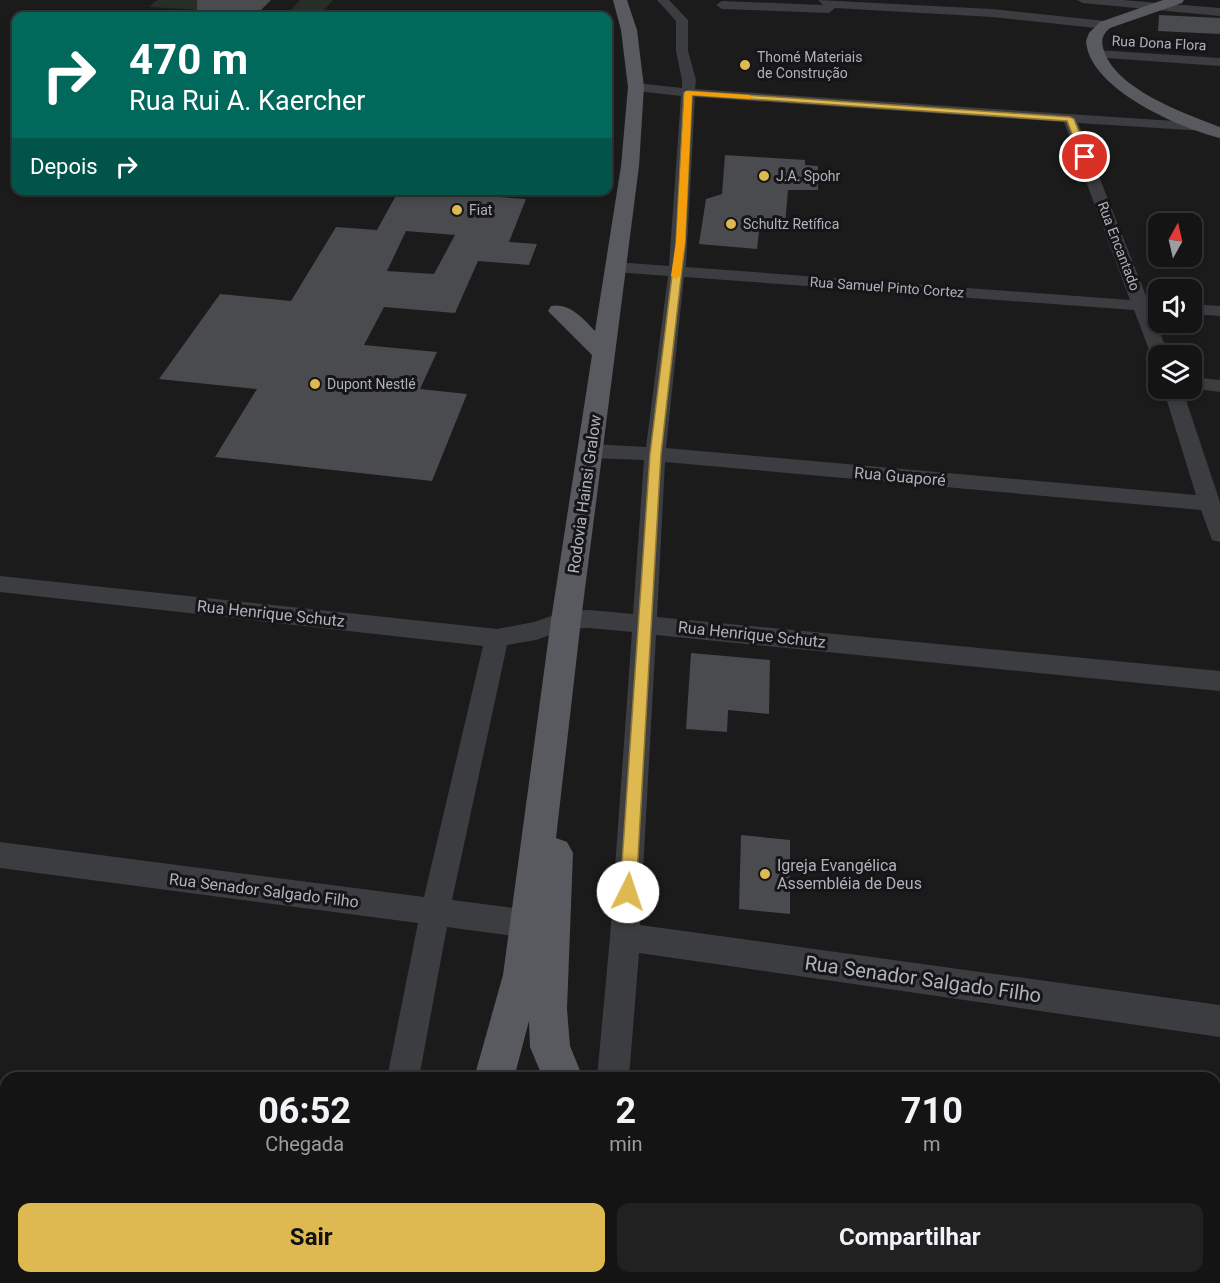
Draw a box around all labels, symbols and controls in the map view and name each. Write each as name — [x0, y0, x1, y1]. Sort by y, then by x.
street label: Rua Dona Flora — [1111, 33, 1207, 53]
text: 470 m — [129, 35, 248, 84]
icon: right — [30, 36, 108, 114]
place label: Thomé Materiais de Construção — [757, 49, 862, 81]
marker: Thomé Materiais de Construção — [738, 58, 752, 72]
text: Rua Rui A. Kaercher — [129, 85, 365, 117]
pin — [1059, 131, 1110, 182]
icon: arrive — [1068, 140, 1101, 173]
icon: right — [110, 150, 143, 183]
text: Depois — [30, 154, 98, 179]
place label: J.A. Spohr — [776, 168, 841, 184]
marker: J.A. Spohr — [757, 169, 771, 183]
street label: Rua Encantado — [1095, 199, 1143, 293]
place label: Fiat — [469, 202, 493, 218]
marker: Fiat — [450, 203, 464, 217]
north arrow — [1148, 213, 1202, 267]
map controls — [1148, 213, 1202, 399]
place label: Schultz Retífica — [743, 216, 839, 232]
marker: Schultz Retífica — [724, 217, 738, 231]
street label: Rua Samuel Pinto Cortez — [809, 274, 965, 300]
button: sound — [1148, 279, 1202, 333]
button: layers — [1148, 345, 1202, 399]
place label: Dupont Nestlé — [327, 376, 416, 392]
marker: Dupont Nestlé — [308, 377, 322, 391]
street label: Rodovia Hainsi Gralow — [564, 414, 605, 575]
street label: Rua Guaporé — [853, 463, 946, 490]
street label: Rua Henrique Schutz — [196, 596, 346, 631]
street label: Rua Henrique Schutz — [677, 617, 827, 652]
place label: Igreja Evangélica Assembléia de Deus — [777, 856, 922, 893]
position arrow — [596, 860, 660, 924]
marker: Igreja Evangélica Assembléia de Deus — [758, 867, 772, 881]
street label: Rua Senador Salgado Filho — [168, 869, 360, 912]
street label: Rua Senador Salgado Filho — [803, 951, 1043, 1007]
text: 06:52 — [258, 1090, 351, 1132]
text: 2 — [616, 1090, 636, 1132]
text: 710 — [901, 1090, 963, 1132]
text: Chegada — [265, 1132, 344, 1156]
text: min — [609, 1132, 643, 1156]
text: m — [923, 1132, 941, 1156]
button: Sair — [18, 1203, 605, 1272]
button: Compartilhar — [617, 1203, 1203, 1272]

